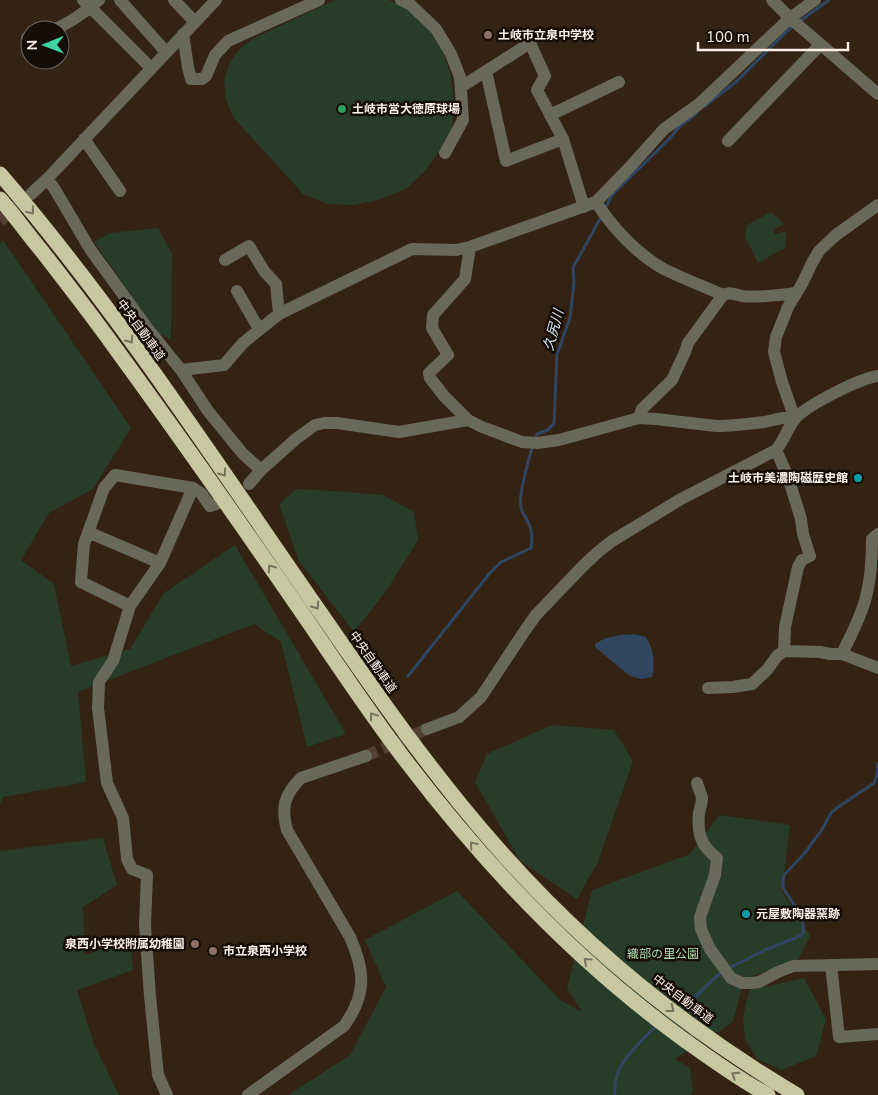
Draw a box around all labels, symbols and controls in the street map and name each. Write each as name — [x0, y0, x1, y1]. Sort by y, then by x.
north arrow — [20, 20, 70, 70]
scale bar — [698, 20, 848, 52]
place label: 土岐市立泉中学校 — [498, 27, 594, 43]
text: 100 m — [706, 27, 750, 47]
marker: 土岐市立泉中学校 — [482, 29, 494, 41]
text: N — [23, 40, 42, 51]
place label: 土岐市営大徳原球場 — [352, 101, 460, 117]
marker: 土岐市営大徳原球場 — [336, 103, 348, 115]
one-way arrow — [26, 205, 34, 214]
street label: 中央自動車道 — [113, 296, 169, 364]
water label: 久尻川 — [539, 305, 569, 353]
one-way arrow — [124, 334, 133, 344]
one-way arrow — [217, 467, 226, 477]
place label: 土岐市美濃陶磁歴史館 — [728, 470, 848, 486]
marker: 土岐市美濃陶磁歴史館 — [852, 472, 864, 484]
one-way arrow — [268, 564, 277, 574]
one-way arrow — [310, 601, 319, 610]
street label: 中央自動車道 — [346, 628, 400, 696]
one-way arrow — [370, 713, 380, 722]
one-way arrow — [470, 841, 479, 850]
place label: 元屋敷陶器窯跡 — [756, 906, 840, 922]
marker: 元屋敷陶器窯跡 — [740, 908, 752, 920]
place label: 泉西小学校附属幼稚園 — [65, 936, 185, 952]
marker: 泉西小学校附属幼稚園 — [189, 938, 201, 950]
place label: 市立泉西小学校 — [223, 943, 307, 959]
marker: 市立泉西小学校 — [207, 945, 219, 957]
park label: 織部の里公園 — [627, 946, 699, 962]
one-way arrow — [583, 957, 592, 966]
street label: 中央自動車道 — [649, 971, 717, 1027]
one-way arrow — [665, 1003, 675, 1012]
one-way arrow — [731, 1072, 741, 1081]

